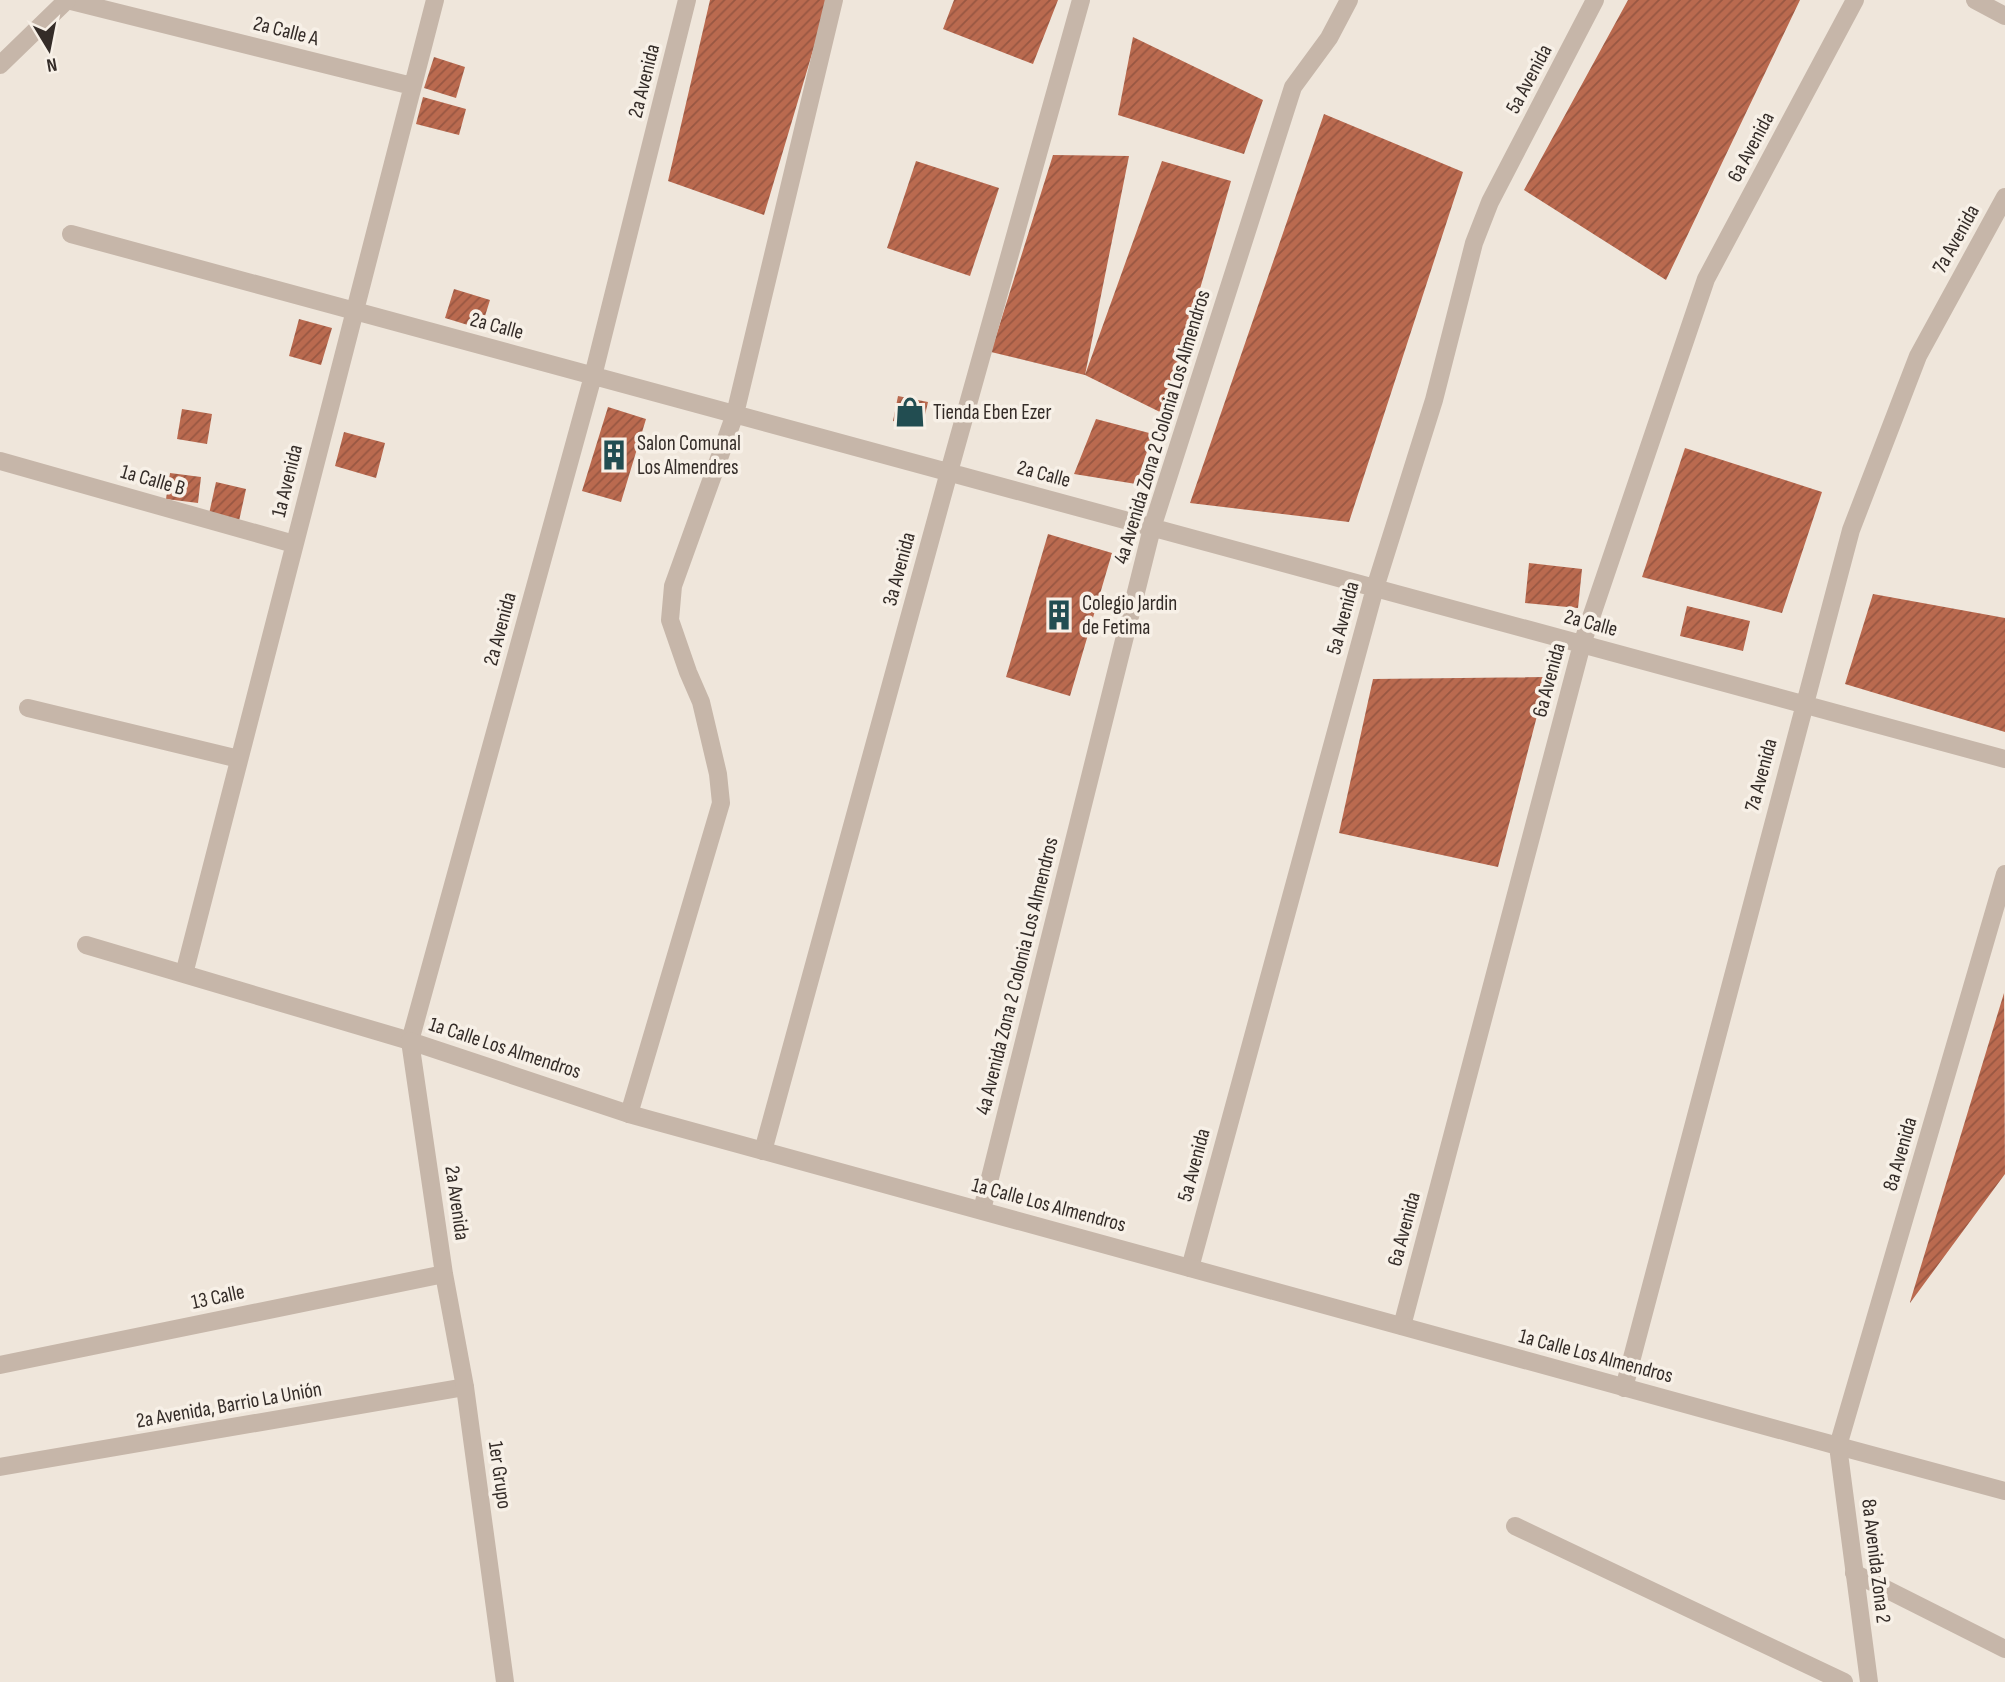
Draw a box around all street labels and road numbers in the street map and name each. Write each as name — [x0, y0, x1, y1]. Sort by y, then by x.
street label: 2a Calle A — [251, 11, 322, 51]
street label: 5a Avenida — [1500, 40, 1558, 118]
street label: 2a Avenida — [623, 42, 665, 120]
street label: 6a Avenida — [1722, 108, 1780, 186]
street label: 7a Avenida — [1927, 200, 1985, 278]
street label: 4a Avenida Zona 2 Colonia Los Almendros — [1108, 287, 1216, 567]
street label: 2a Calle — [468, 307, 526, 345]
street label: 1a Avenida — [266, 442, 308, 520]
street label: 2a Calle — [1015, 455, 1073, 493]
street label: 1a Calle B — [118, 459, 188, 501]
street label: 3a Avenida — [877, 529, 921, 609]
street label: 5a Avenida — [1321, 579, 1365, 657]
street label: 2a Avenida — [478, 590, 522, 668]
street label: 2a Calle — [1562, 604, 1620, 642]
street label: 6a Avenida — [1527, 640, 1571, 720]
street label: 7a Avenida — [1739, 736, 1783, 814]
street label: 4a Avenida Zona 2 Colonia Los Almendros — [970, 835, 1064, 1117]
street label: 1a Calle Los Almendros — [426, 1012, 584, 1084]
street label: 8a Avenida — [1878, 1114, 1922, 1194]
street label: 5a Avenida — [1172, 1126, 1216, 1204]
street label: 2a Avenida — [439, 1164, 475, 1242]
street label: 1a Calle Los Almendros — [969, 1172, 1129, 1238]
street label: 6a Avenida — [1382, 1189, 1426, 1269]
street label: 13 Calle — [189, 1279, 247, 1315]
street label: 1a Calle Los Almendros — [1516, 1323, 1676, 1389]
street label: 2a Avenida, Barrio La Unión — [134, 1376, 324, 1434]
street label: 1er Grupo — [483, 1440, 517, 1510]
street label: 8a Avenida Zona 2 — [1856, 1497, 1896, 1625]

